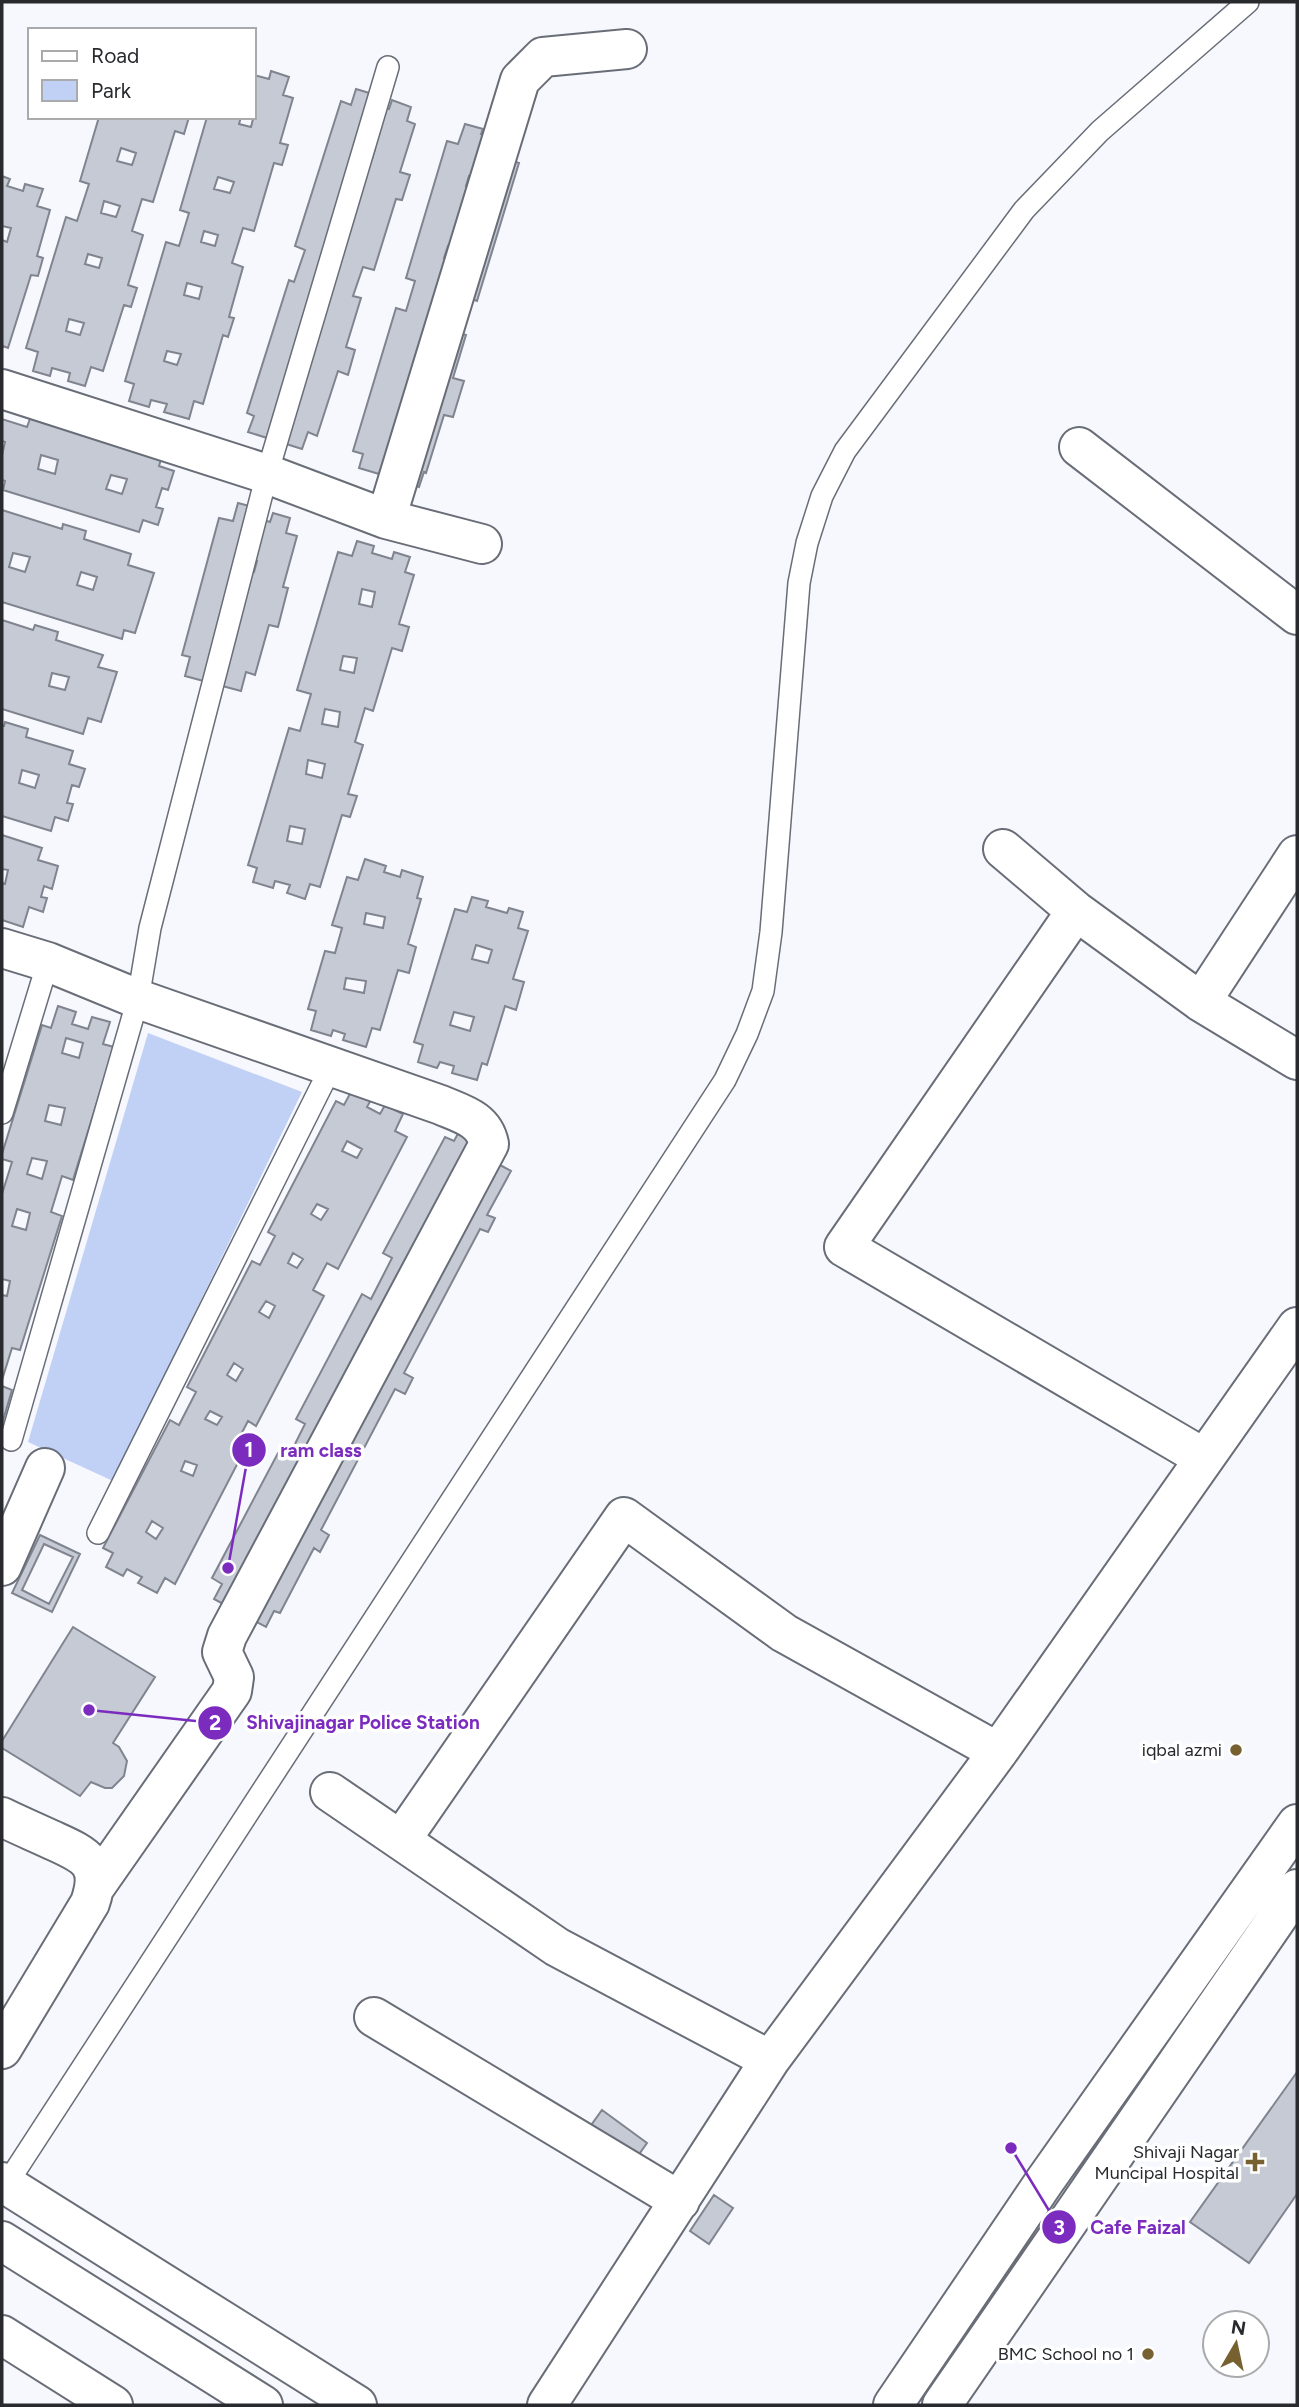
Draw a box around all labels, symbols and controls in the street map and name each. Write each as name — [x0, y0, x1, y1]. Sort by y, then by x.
legend — [28, 28, 256, 119]
text: Road — [91, 43, 139, 68]
text: Park — [91, 78, 132, 103]
callout: ram class — [231, 1430, 376, 1470]
text: 1 — [245, 1437, 253, 1462]
text: ram class — [280, 1439, 362, 1462]
callout: Shivajinagar Police Station — [197, 1703, 494, 1743]
text: 2 — [209, 1710, 221, 1735]
text: Shivajinagar Police Station — [246, 1711, 480, 1734]
place label: iqbal azmi — [1142, 1739, 1222, 1761]
marker: iqbal azmi — [1228, 1742, 1244, 1758]
place label: Shivaji Nagar Muncipal Hospital — [1094, 2141, 1239, 2184]
marker: Shivaji Nagar Muncipal Hospital — [1245, 2152, 1265, 2172]
callout: Cafe Faizal — [1041, 2207, 1200, 2247]
text: 3 — [1053, 2215, 1065, 2240]
text: Cafe Faizal — [1090, 2216, 1186, 2239]
north arrow — [1201, 2309, 1271, 2379]
text: N — [1230, 2315, 1248, 2340]
place label: BMC School no 1 — [998, 2343, 1134, 2365]
marker: BMC School no 1 — [1140, 2346, 1156, 2362]

